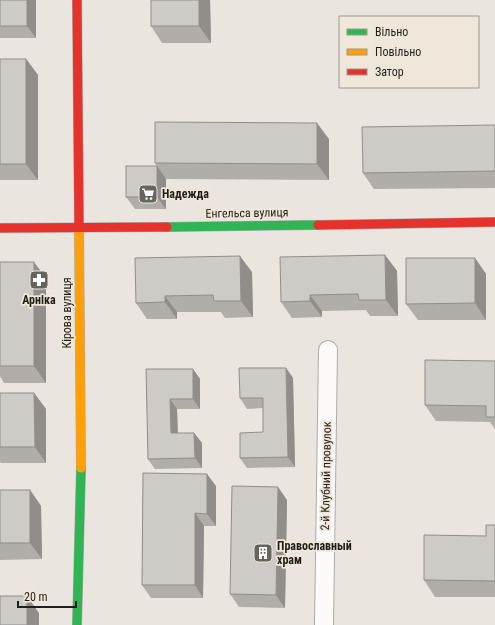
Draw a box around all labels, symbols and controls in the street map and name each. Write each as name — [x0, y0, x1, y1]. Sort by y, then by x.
legend — [339, 16, 479, 88]
text: Вільно — [375, 25, 408, 39]
text: Повільно — [375, 45, 421, 59]
text: Затор — [375, 65, 404, 79]
supermarket icon: Надежда — [137, 183, 159, 205]
place label: Надежда — [162, 187, 209, 201]
street label: Енгельса вулиця — [205, 205, 289, 221]
pharmacy icon: Арніка — [28, 269, 50, 291]
street label: Кірова вулиця — [60, 277, 74, 349]
place label: Арніка — [22, 293, 56, 307]
street label: 2-й Клубний провулок — [318, 421, 334, 531]
place label: Православный храм — [277, 539, 352, 567]
building icon: Православный храм — [252, 542, 274, 564]
scale bar — [18, 583, 76, 609]
text: 20 m — [24, 590, 48, 604]

